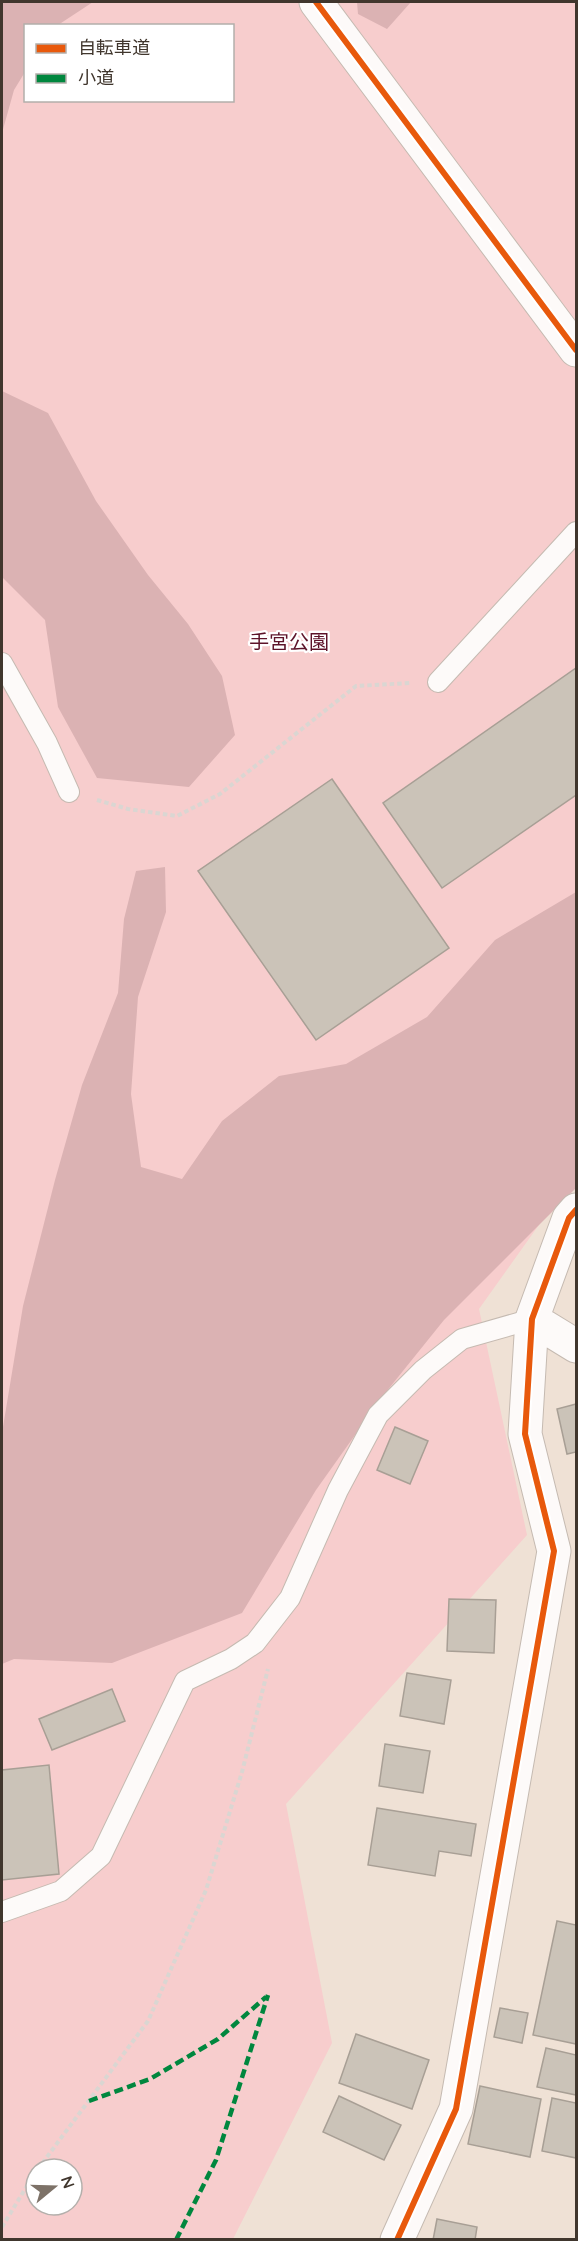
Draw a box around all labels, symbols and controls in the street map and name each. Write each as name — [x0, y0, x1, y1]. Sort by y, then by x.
legend — [24, 24, 234, 102]
text: 自転車道 — [78, 36, 150, 59]
text: 小道 — [78, 66, 114, 89]
park label: 手宮公園 — [249, 629, 329, 654]
north arrow — [24, 2157, 84, 2217]
text: N — [57, 2173, 80, 2191]

